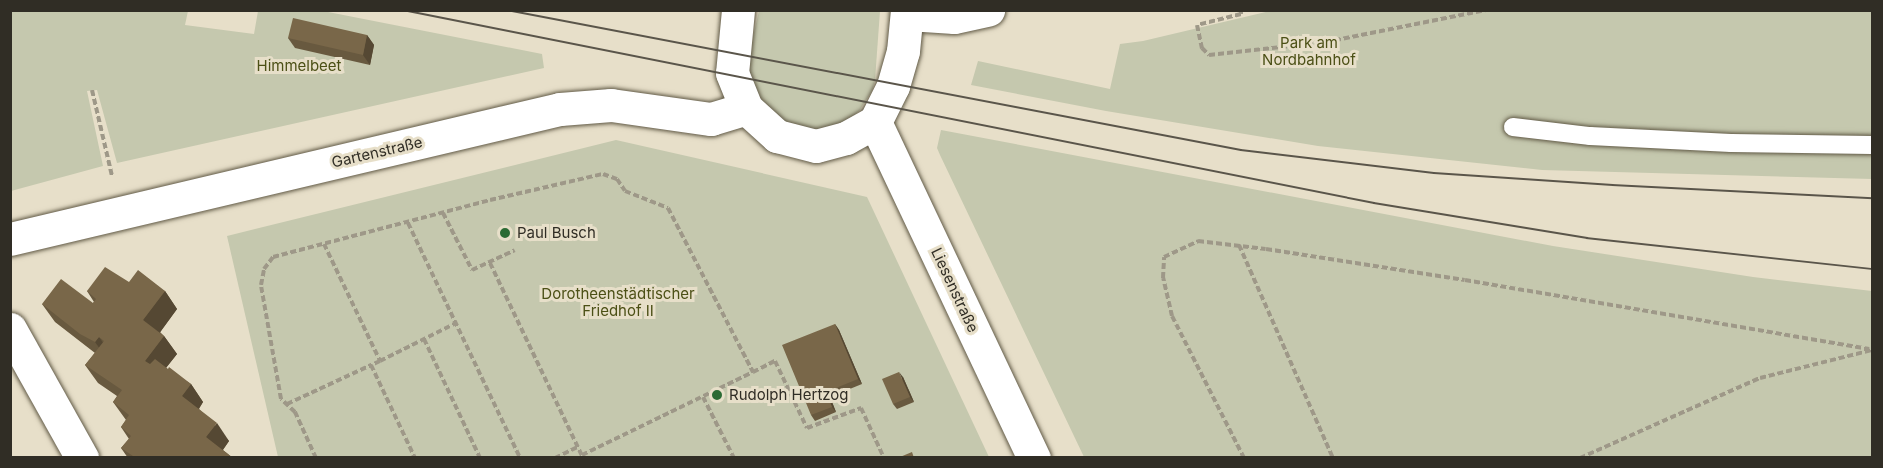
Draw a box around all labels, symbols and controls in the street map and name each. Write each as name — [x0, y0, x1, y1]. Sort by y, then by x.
park label: Park am Nordbahnhof — [1262, 33, 1356, 68]
park label: Himmelbeet — [256, 57, 342, 75]
street label: Gartenstraße — [330, 133, 424, 171]
place label: Paul Busch — [517, 224, 596, 242]
marker: Paul Busch — [498, 226, 512, 240]
street label: Liesenstraße — [928, 245, 982, 335]
park label: Dorotheenstädtischer Friedhof II — [541, 284, 695, 319]
place label: Rudolph Hertzog — [729, 386, 849, 404]
marker: Rudolph Hertzog — [710, 388, 724, 402]

